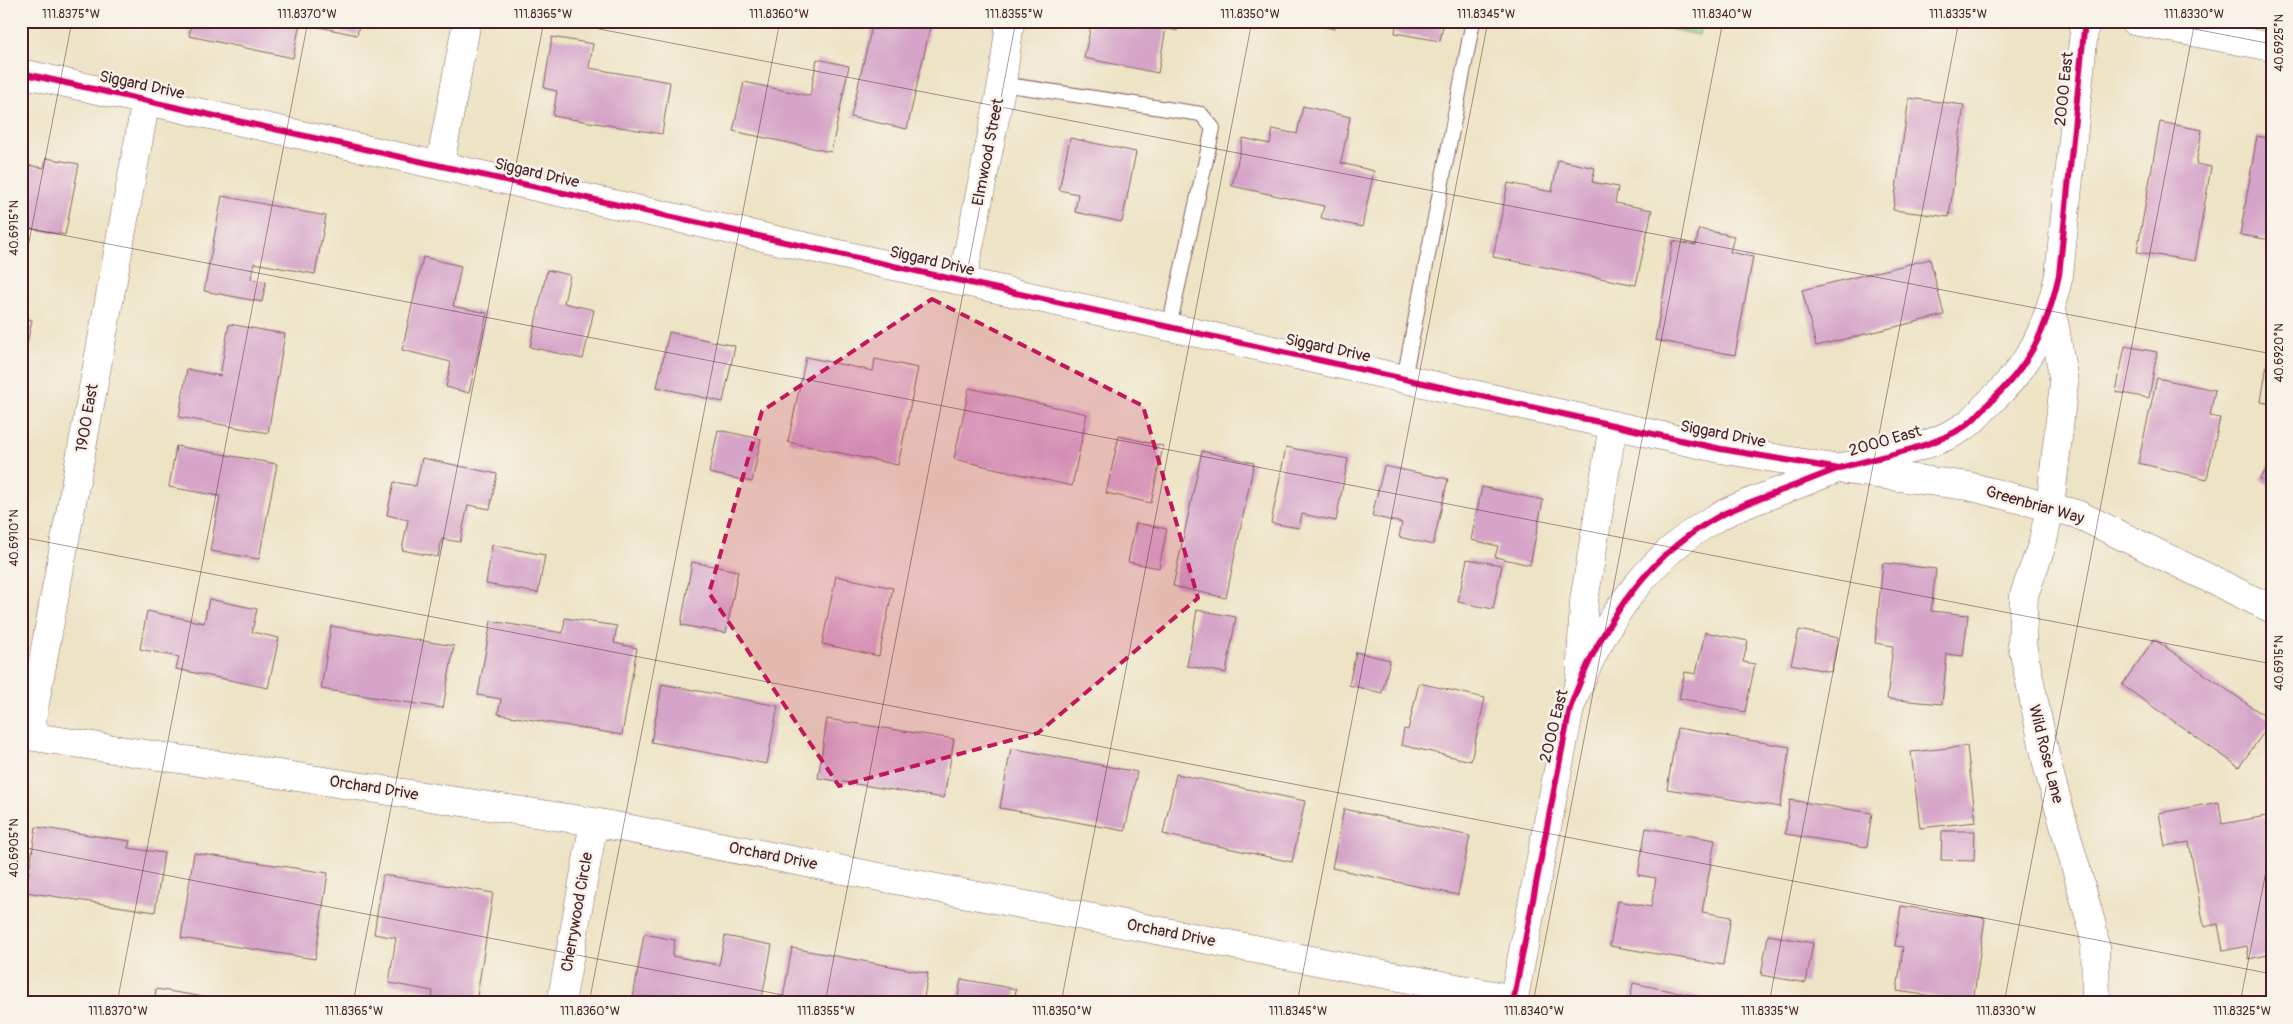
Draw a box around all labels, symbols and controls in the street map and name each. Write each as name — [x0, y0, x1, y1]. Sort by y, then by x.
text: 111.8375°W — [42, 7, 100, 22]
text: 111.8370°W — [277, 7, 337, 22]
text: 111.8365°W — [514, 7, 572, 22]
text: 111.8360°W — [749, 7, 809, 22]
text: 111.8355°W — [985, 7, 1043, 22]
text: 111.8350°W — [1220, 7, 1280, 22]
text: 111.8345°W — [1457, 7, 1515, 22]
text: 111.8340°W — [1692, 7, 1752, 22]
text: 111.8335°W — [1929, 7, 1987, 22]
text: 111.8330°W — [2164, 7, 2224, 22]
text: 40.6925°N — [2272, 14, 2287, 72]
street label: 2000 East — [2050, 50, 2078, 127]
street label: Siggard Drive — [98, 66, 187, 104]
street label: Elmwood Street — [968, 96, 1008, 207]
street label: Siggard Drive — [493, 154, 582, 193]
text: 40.6915°N — [7, 200, 22, 256]
street label: Siggard Drive — [888, 242, 977, 281]
text: 40.6920°N — [2272, 323, 2287, 383]
street label: Siggard Drive — [1284, 329, 1373, 367]
street label: 1900 East — [71, 382, 103, 454]
street label: Siggard Drive — [1679, 416, 1768, 452]
street label: 2000 East — [1846, 421, 1924, 461]
street label: Greenbriar Way — [1983, 481, 2087, 529]
text: 40.6910°N — [7, 509, 22, 567]
text: 40.6915°N — [2272, 635, 2287, 691]
street label: 2000 East — [1535, 687, 1573, 765]
street label: Wild Rose Lane — [2024, 703, 2068, 805]
street label: Orchard Drive — [328, 771, 420, 805]
text: 40.6905°N — [7, 818, 22, 878]
street label: Orchard Drive — [727, 838, 819, 874]
street label: Cherrywood Circle — [557, 851, 597, 973]
street label: Orchard Drive — [1125, 915, 1217, 951]
text: 111.8370°W — [88, 1004, 148, 1019]
text: 111.8365°W — [325, 1004, 383, 1019]
text: 111.8360°W — [560, 1004, 620, 1019]
text: 111.8355°W — [797, 1004, 855, 1019]
text: 111.8350°W — [1032, 1004, 1092, 1019]
text: 111.8345°W — [1269, 1004, 1327, 1019]
text: 111.8340°W — [1504, 1004, 1564, 1019]
text: 111.8335°W — [1741, 1004, 1799, 1019]
text: 111.8330°W — [1976, 1004, 2036, 1019]
text: 111.8325°W — [2213, 1004, 2271, 1019]

